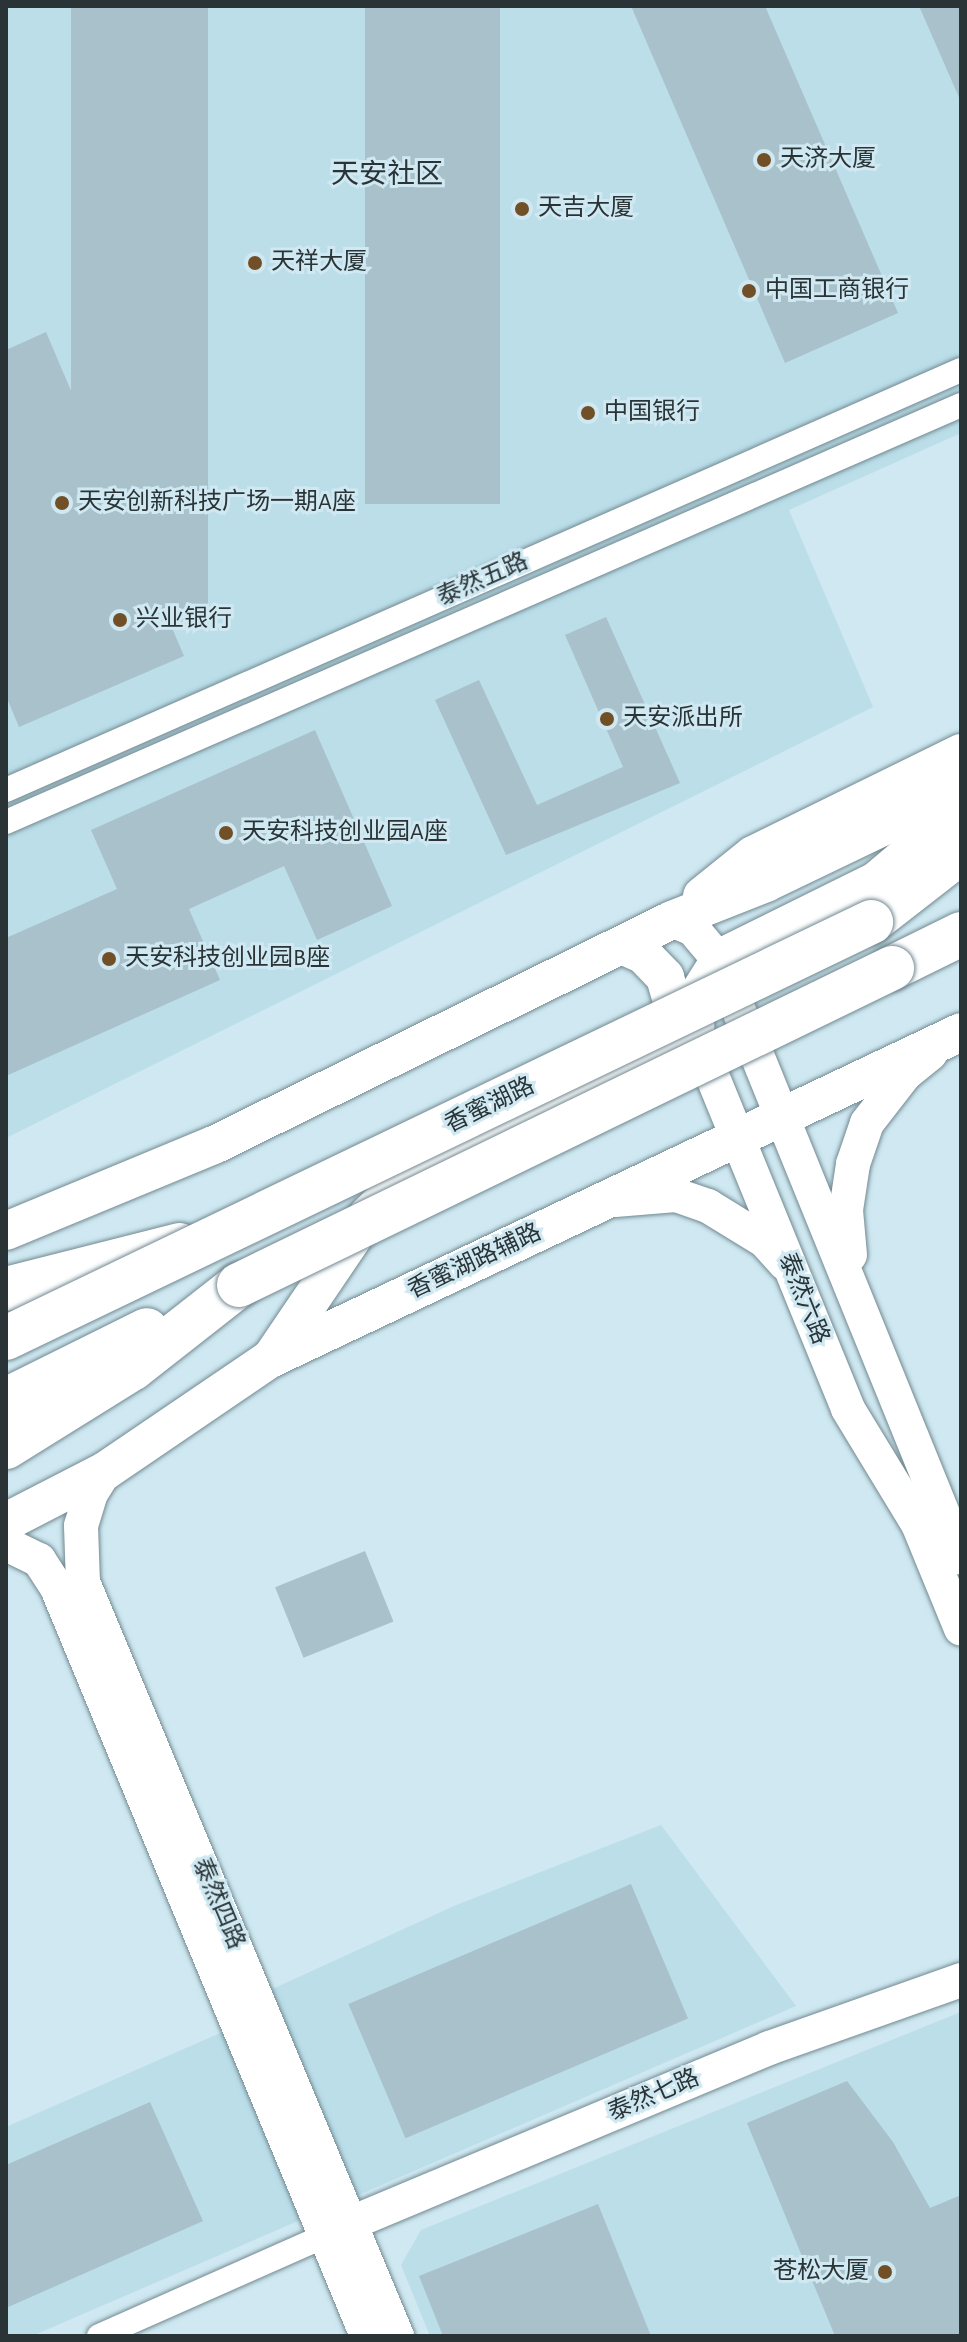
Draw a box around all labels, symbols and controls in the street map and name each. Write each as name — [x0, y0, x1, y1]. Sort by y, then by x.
place label: 天济大厦 — [780, 146, 876, 174]
marker: 天济大厦 — [755, 151, 773, 169]
district label: 天安社区 — [331, 158, 443, 192]
place label: 天吉大厦 — [538, 195, 634, 223]
marker: 天吉大厦 — [513, 200, 531, 218]
place label: 天祥大厦 — [271, 249, 367, 277]
marker: 天祥大厦 — [246, 254, 264, 272]
place label: 中国工商银行 — [765, 277, 909, 305]
marker: 中国工商银行 — [740, 282, 758, 300]
place label: 中国银行 — [604, 399, 700, 427]
marker: 中国银行 — [579, 404, 597, 422]
place label: 天安创新科技广场一期A座 — [78, 489, 356, 517]
marker: 天安创新科技广场一期A座 — [53, 494, 71, 512]
street label: 泰然五路 — [433, 547, 533, 613]
place label: 兴业银行 — [136, 606, 232, 634]
marker: 兴业银行 — [111, 611, 129, 629]
place label: 天安派出所 — [623, 705, 743, 733]
marker: 天安派出所 — [598, 710, 616, 728]
place label: 天安科技创业园A座 — [242, 819, 448, 847]
marker: 天安科技创业园A座 — [217, 824, 235, 842]
place label: 天安科技创业园B座 — [125, 945, 330, 973]
marker: 天安科技创业园B座 — [100, 950, 118, 968]
street label: 香蜜湖路 — [441, 1072, 539, 1140]
street label: 香蜜湖路辅路 — [404, 1219, 546, 1305]
street label: 泰然六路 — [772, 1249, 834, 1349]
street label: 泰然四路 — [186, 1854, 250, 1954]
street label: 泰然七路 — [604, 2064, 704, 2128]
place label: 苍松大厦 — [773, 2258, 869, 2286]
marker: 苍松大厦 — [876, 2263, 894, 2281]

